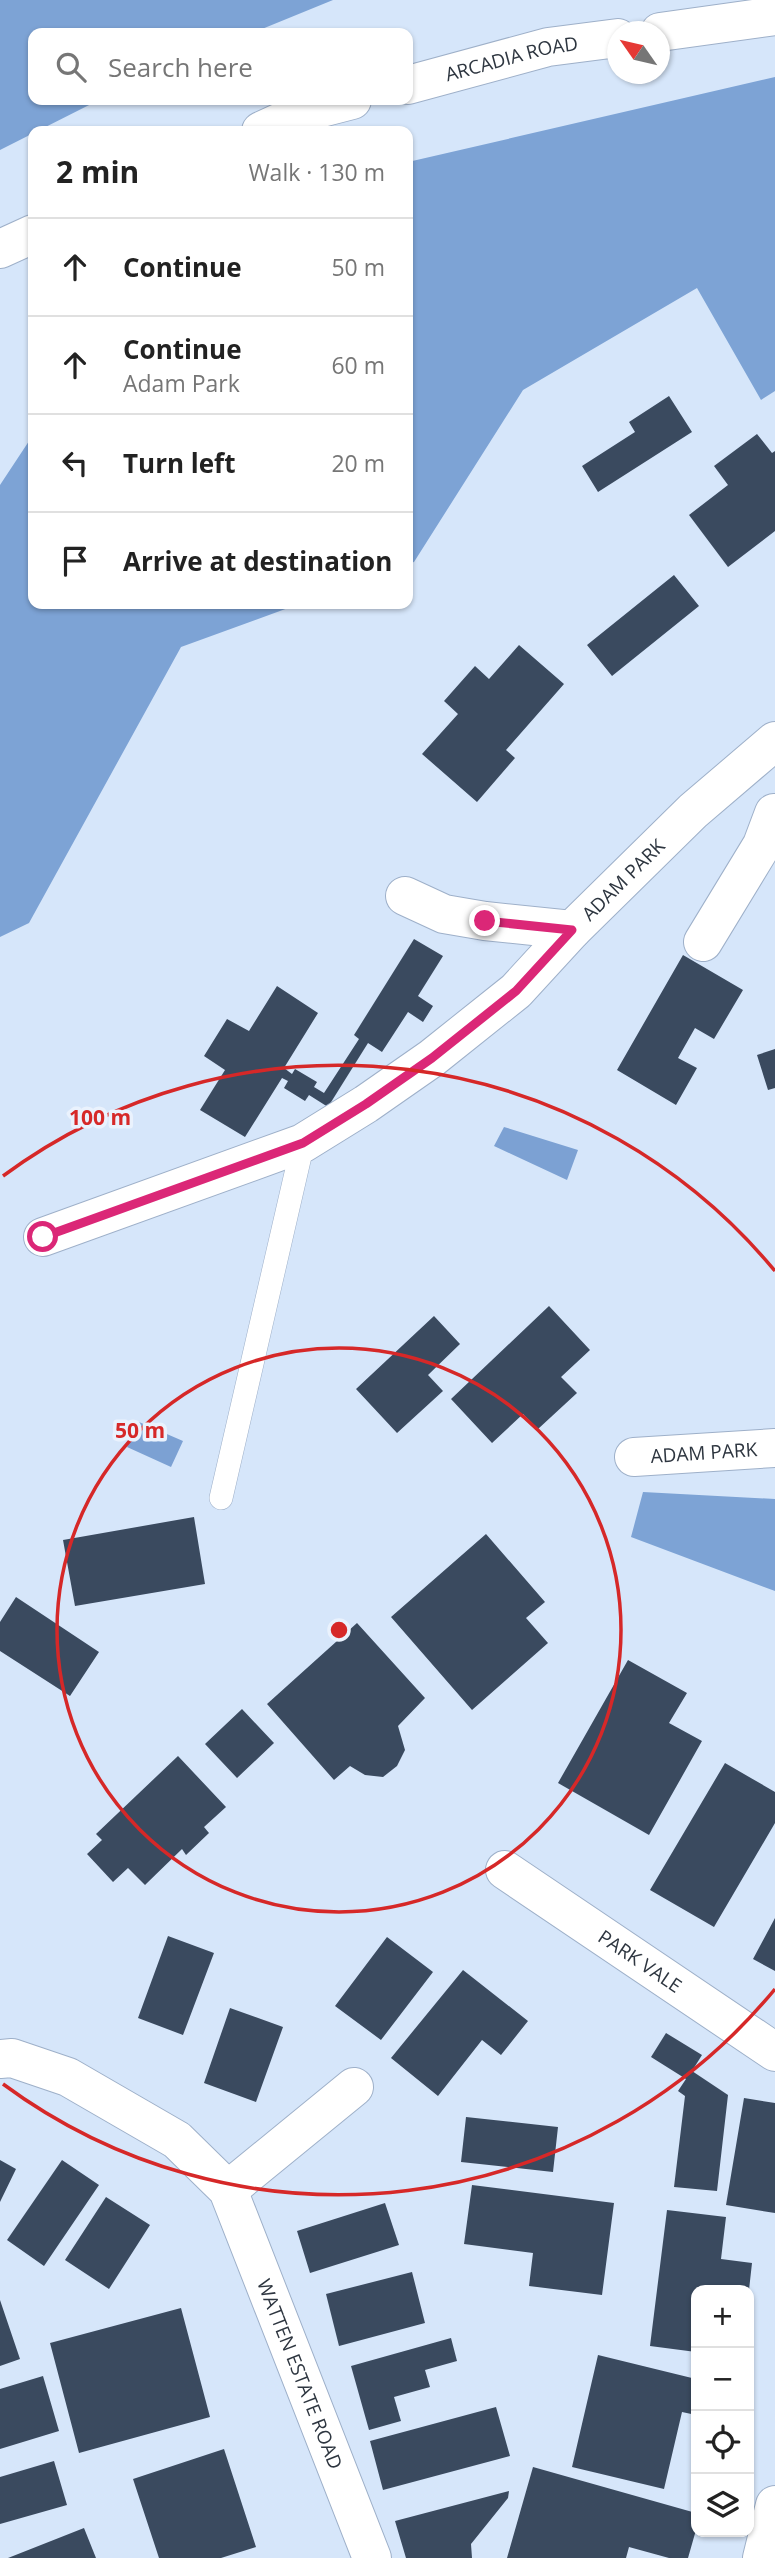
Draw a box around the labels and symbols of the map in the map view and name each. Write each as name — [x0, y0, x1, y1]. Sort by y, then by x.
north arrow — [607, 21, 670, 84]
street label: ARCADIA ROAD — [442, 30, 579, 87]
street label: ADAM PARK — [576, 833, 671, 926]
route end — [469, 905, 500, 936]
text: 100 m — [69, 1103, 131, 1131]
route start — [27, 1221, 58, 1252]
text: 50 m — [115, 1416, 165, 1444]
street label: ADAM PARK — [650, 1436, 758, 1469]
centre of rings — [327, 1618, 351, 1642]
street label: PARK VALE — [593, 1924, 687, 1999]
street label: WATTEN ESTATE ROAD — [251, 2275, 349, 2473]

